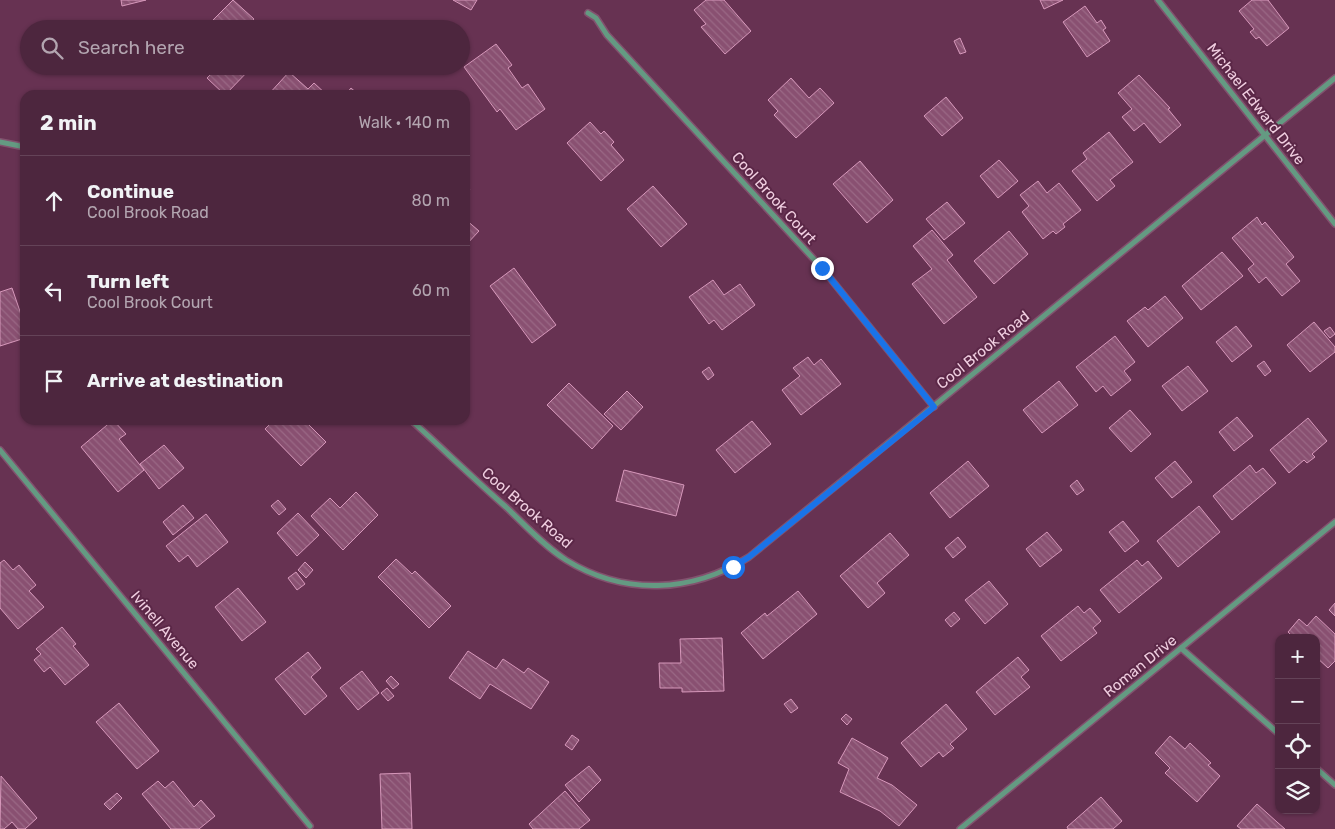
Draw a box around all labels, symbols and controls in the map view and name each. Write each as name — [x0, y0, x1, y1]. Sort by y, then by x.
search box — [20, 20, 470, 75]
icon: search — [38, 34, 66, 62]
text: Search here — [78, 36, 185, 59]
street label: Michael Edward Drive — [1203, 40, 1309, 168]
text: 2 min — [40, 110, 97, 135]
text: Walk · 140 m — [359, 113, 450, 132]
street label: Cool Brook Court — [728, 148, 820, 248]
text: Continue — [87, 180, 174, 203]
icon: ahead — [40, 187, 68, 215]
text: 80 m — [412, 191, 450, 210]
text: Cool Brook Road — [87, 203, 209, 222]
route end — [811, 257, 834, 280]
text: Turn left — [87, 270, 169, 293]
icon: left — [40, 277, 68, 305]
text: 60 m — [412, 281, 450, 300]
text: Cool Brook Court — [87, 293, 213, 312]
street label: Cool Brook Road — [933, 307, 1033, 393]
icon: arrive — [40, 367, 68, 395]
text: Arrive at destination — [87, 369, 283, 392]
street label: Cool Brook Road — [478, 464, 576, 552]
route start — [722, 556, 745, 579]
street label: Ivinell Avenue — [127, 587, 203, 673]
street label: Roman Drive — [1100, 631, 1180, 701]
map controls — [1275, 634, 1320, 814]
button: + — [1275, 634, 1320, 679]
button: − — [1275, 679, 1320, 724]
button: locate — [1275, 724, 1320, 769]
button: layers — [1275, 769, 1320, 814]

